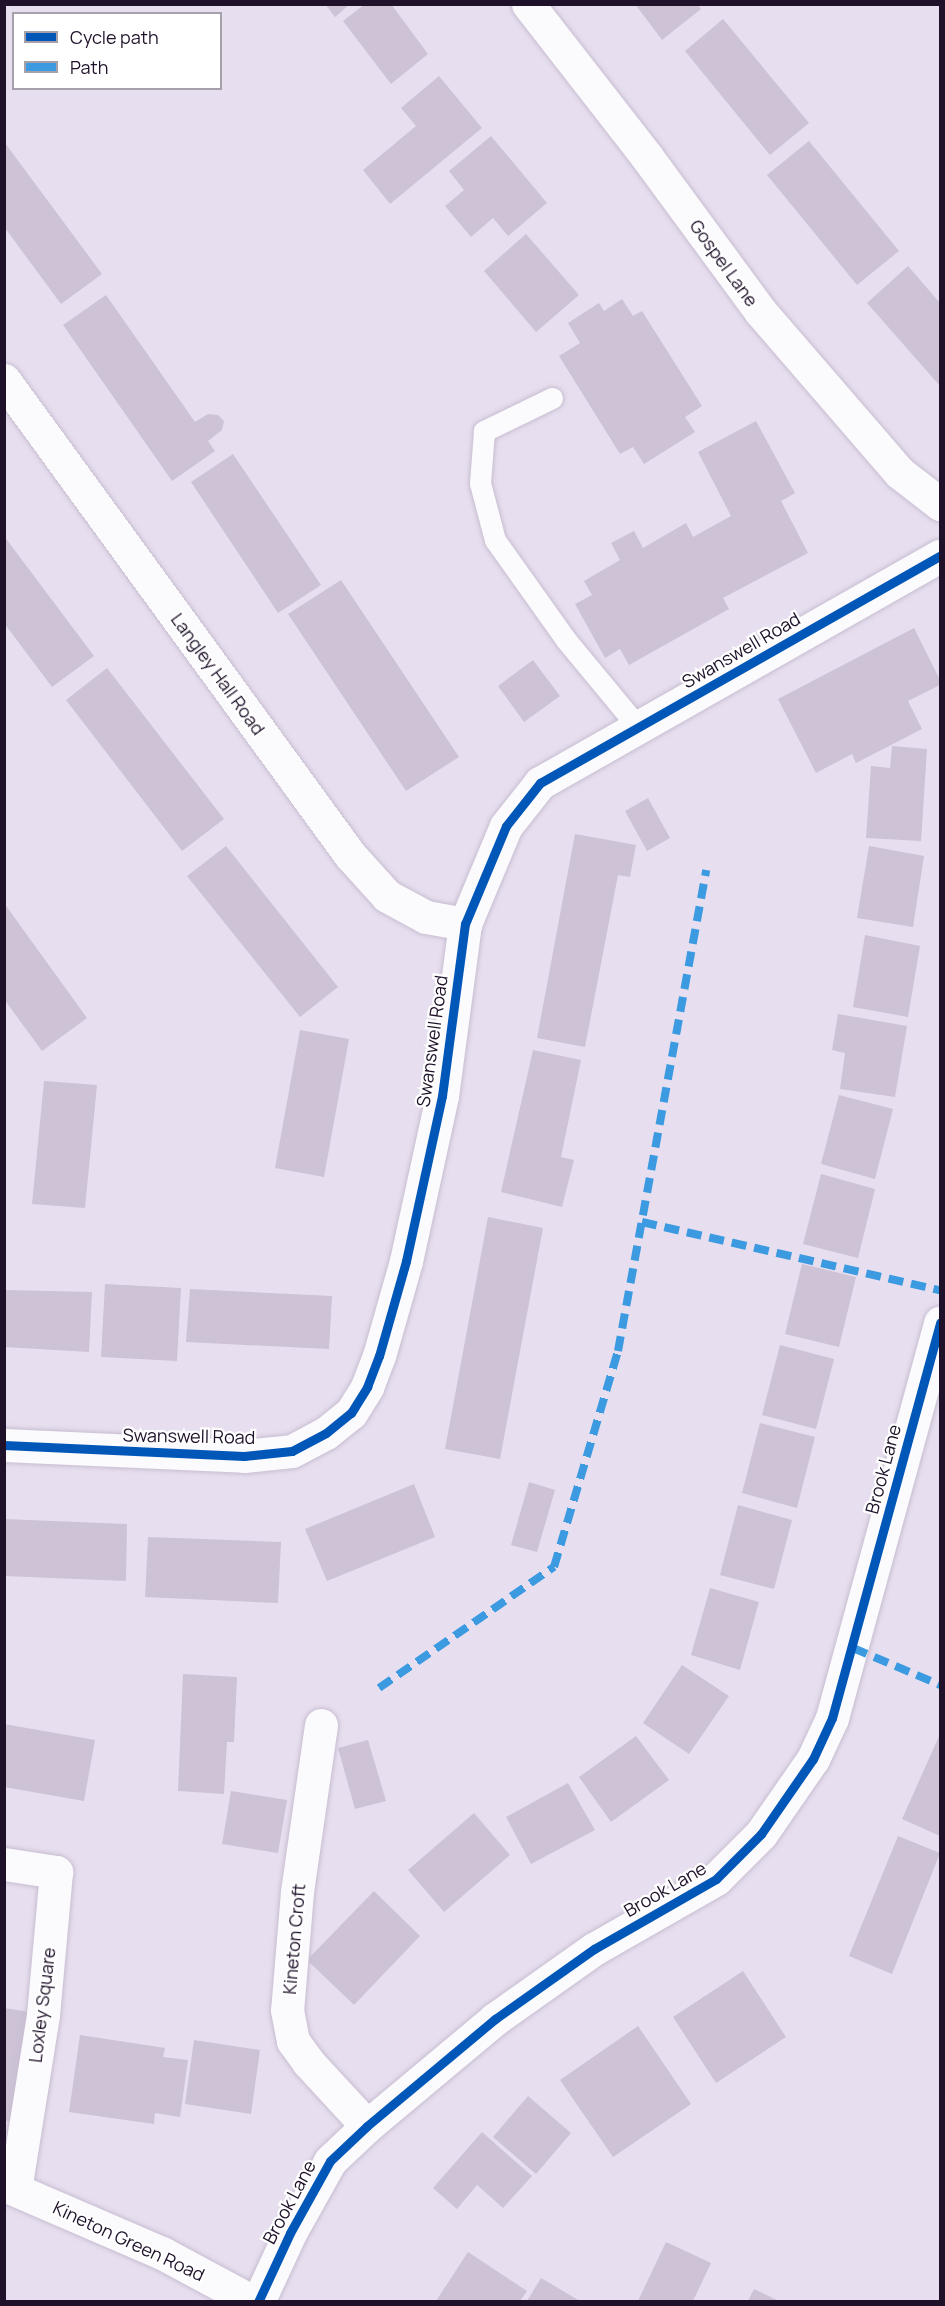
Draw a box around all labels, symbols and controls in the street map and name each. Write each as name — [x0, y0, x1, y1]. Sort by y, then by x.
legend — [12, 12, 222, 90]
text: Cycle path — [70, 25, 159, 49]
text: Path — [70, 55, 108, 79]
street label: Gospel Lane — [685, 215, 763, 311]
street label: Swanswell Road — [678, 607, 804, 693]
street label: Langley Hall Road — [167, 609, 269, 739]
street label: Swanswell Road — [412, 974, 452, 1108]
street label: Brook Lane — [861, 1422, 905, 1516]
street label: Swanswell Road — [122, 1424, 256, 1448]
street label: Brook Lane — [620, 1857, 710, 1921]
street label: Kineton Croft — [278, 1883, 310, 1995]
street label: Loxley Square — [24, 1946, 60, 2064]
street label: Brook Lane — [258, 2157, 320, 2247]
street label: Kineton Green Road — [50, 2196, 208, 2286]

